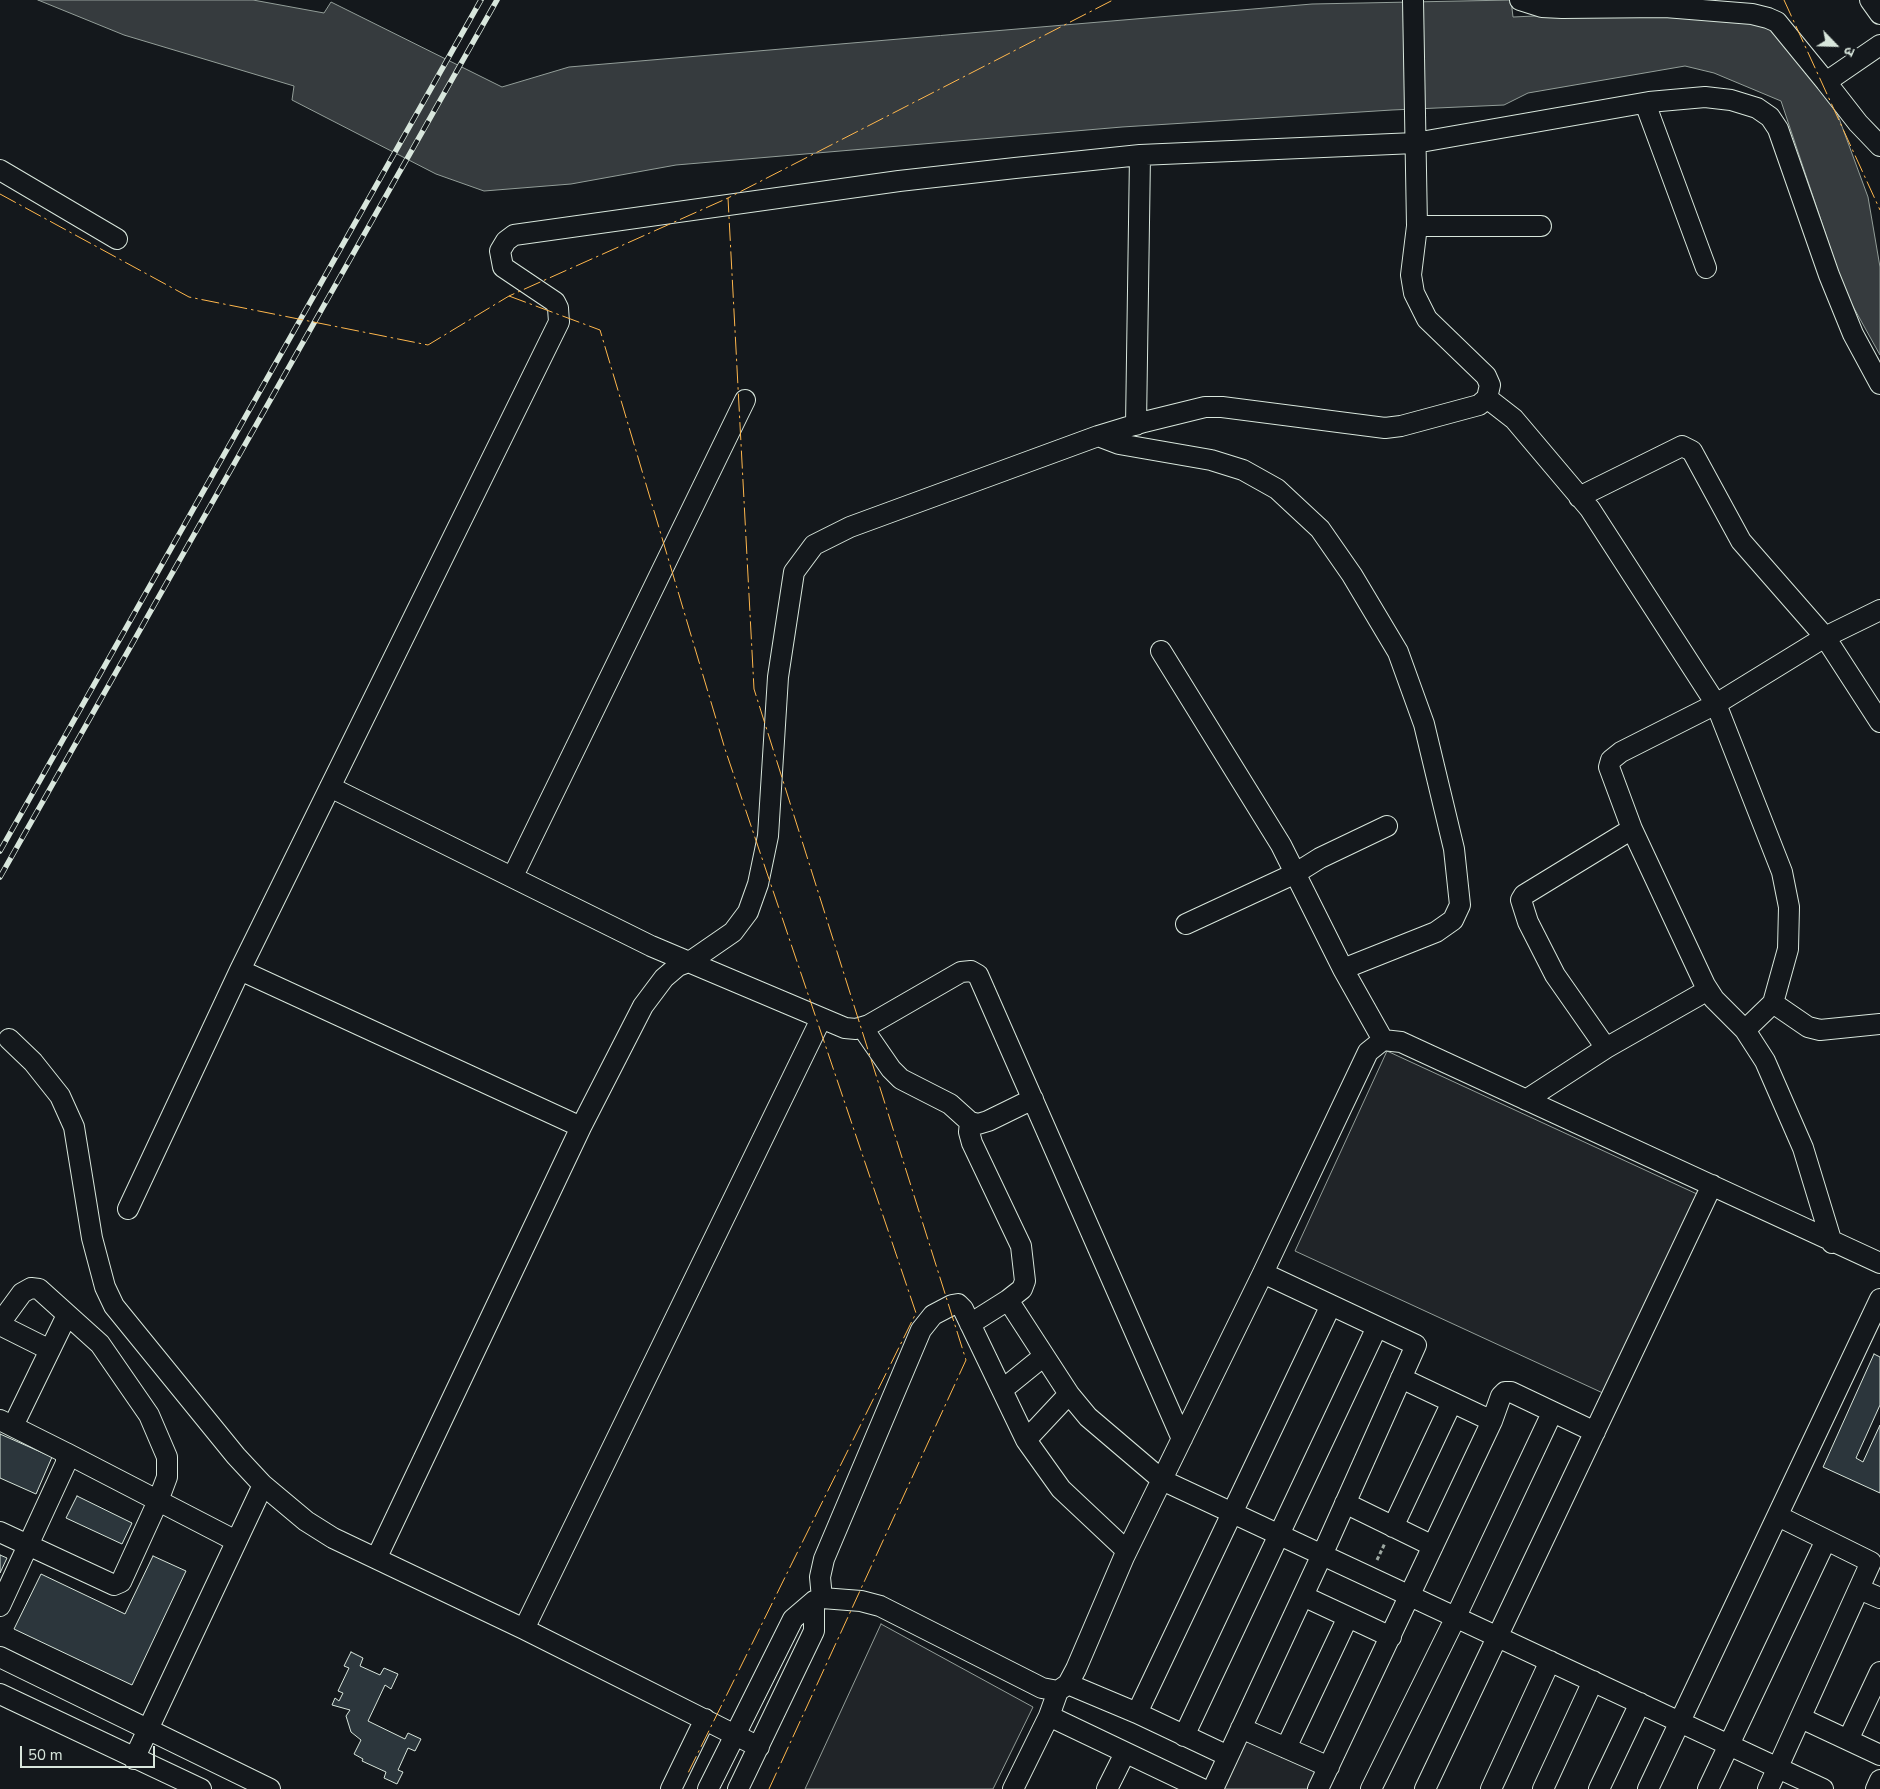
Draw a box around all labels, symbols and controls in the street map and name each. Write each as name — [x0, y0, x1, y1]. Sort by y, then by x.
north arrow — [1810, 20, 1860, 70]
text: उ — [1839, 44, 1860, 59]
scale bar — [22, 1736, 158, 1768]
text: 50 m — [28, 1745, 63, 1765]

